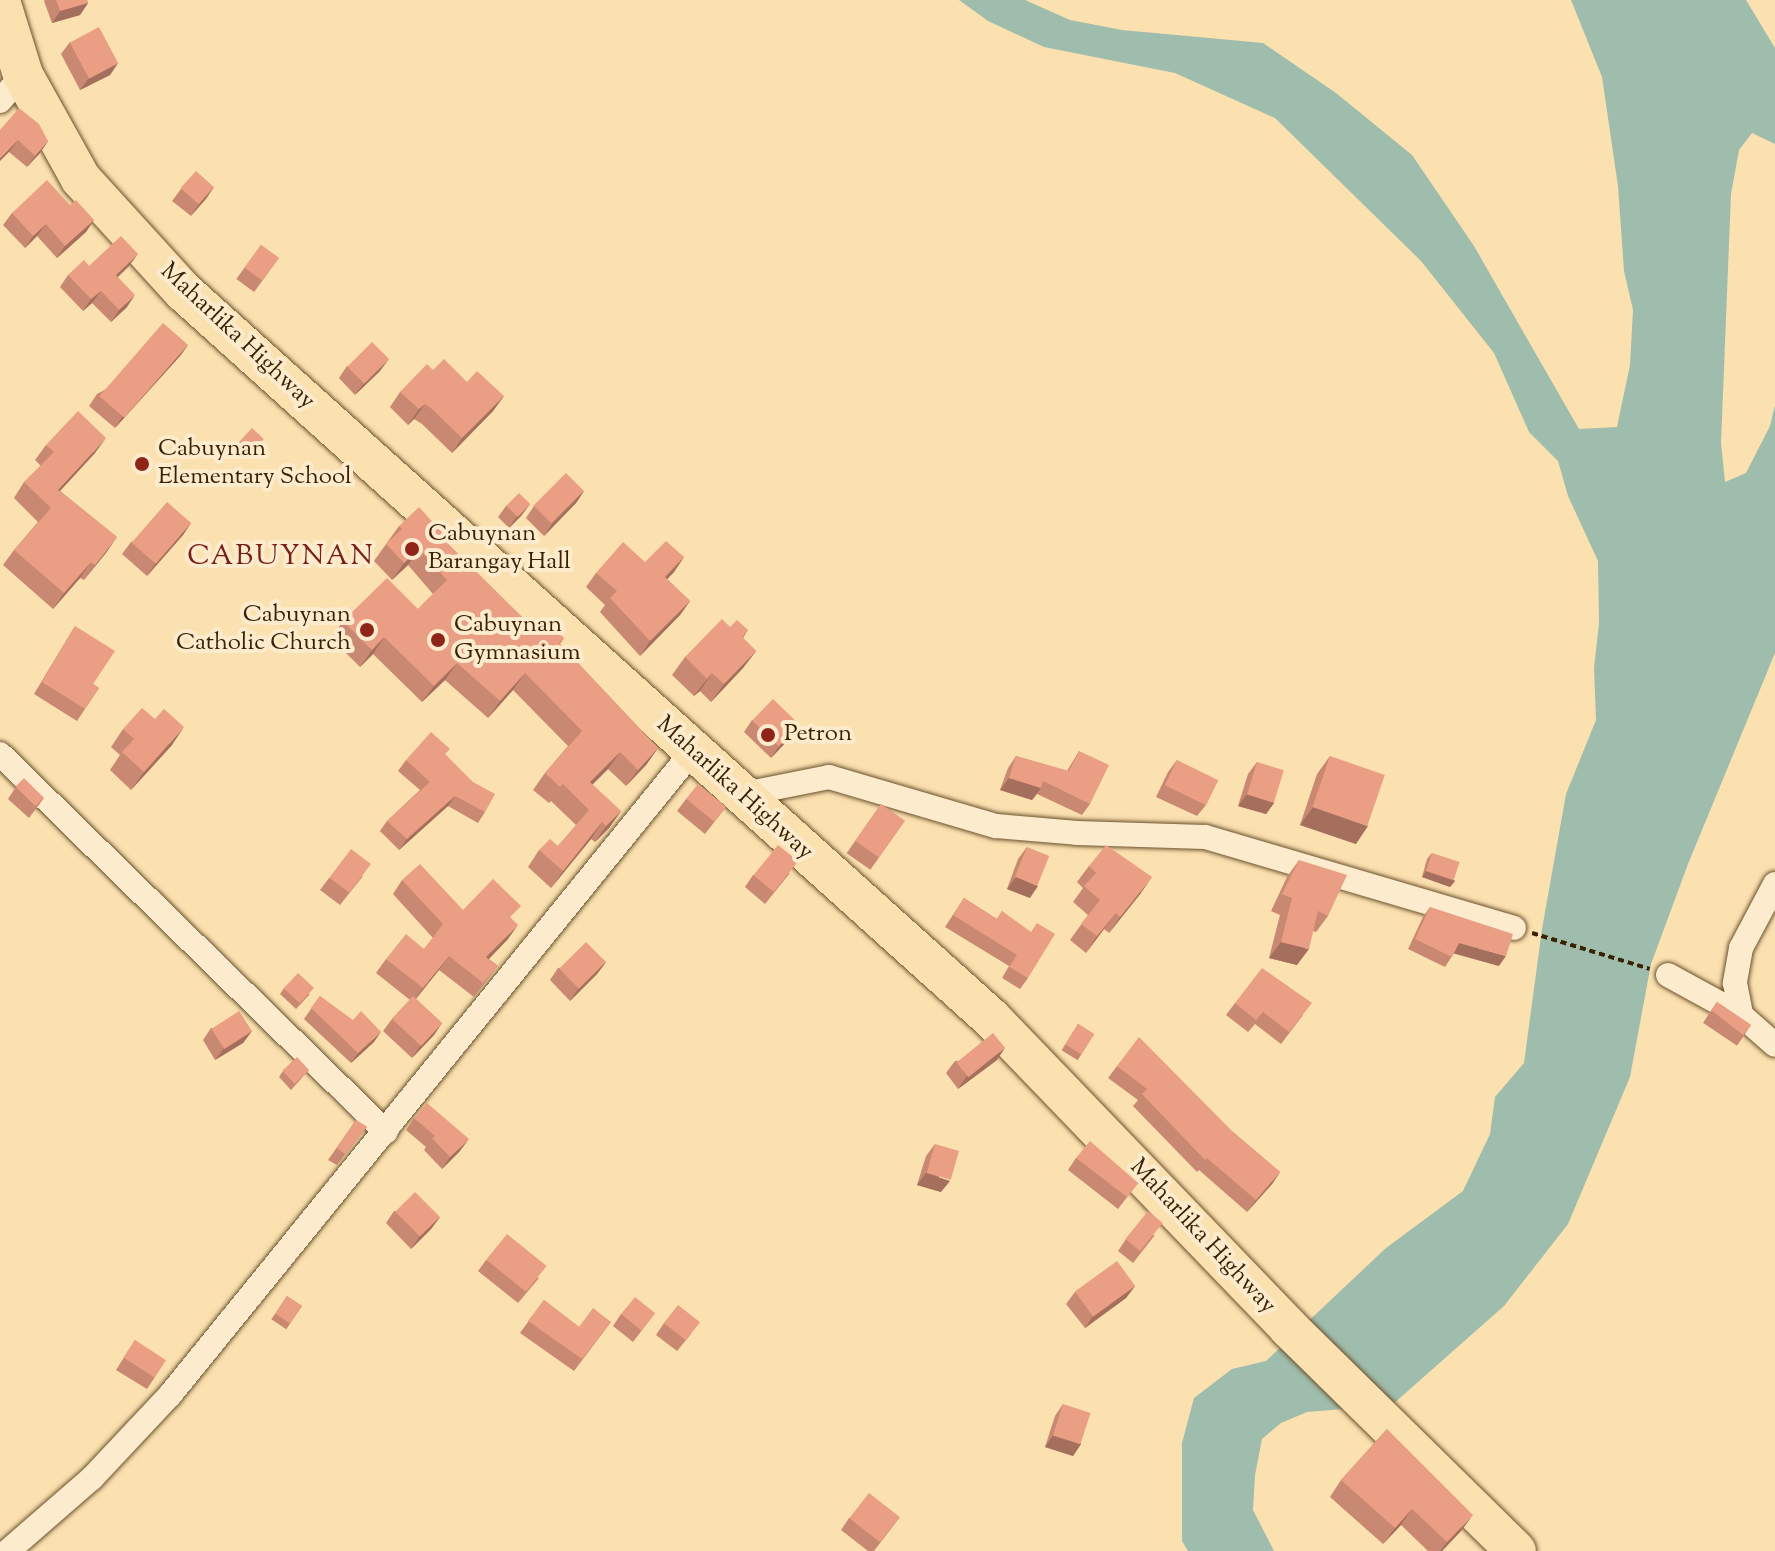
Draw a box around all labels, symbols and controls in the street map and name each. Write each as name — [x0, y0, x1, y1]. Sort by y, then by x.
street label: Maharlika Highway — [154, 258, 320, 416]
place label: Cabuynan Elementary School — [158, 436, 352, 492]
marker: Cabuynan Elementary School — [133, 455, 151, 473]
place label: Cabuynan Barangay Hall — [428, 521, 571, 577]
district label: CABUYNAN — [187, 540, 375, 574]
marker: Cabuynan Barangay Hall — [403, 540, 421, 558]
place label: Cabuynan Catholic Church — [176, 602, 351, 658]
place label: Cabuynan Gymnasium — [454, 612, 580, 668]
marker: Cabuynan Catholic Church — [358, 621, 376, 639]
marker: Cabuynan Gymnasium — [429, 631, 447, 649]
street label: Maharlika Highway — [650, 711, 818, 867]
place label: Petron — [784, 721, 852, 749]
marker: Petron — [759, 726, 777, 744]
street label: Maharlika Highway — [1123, 1154, 1281, 1320]

